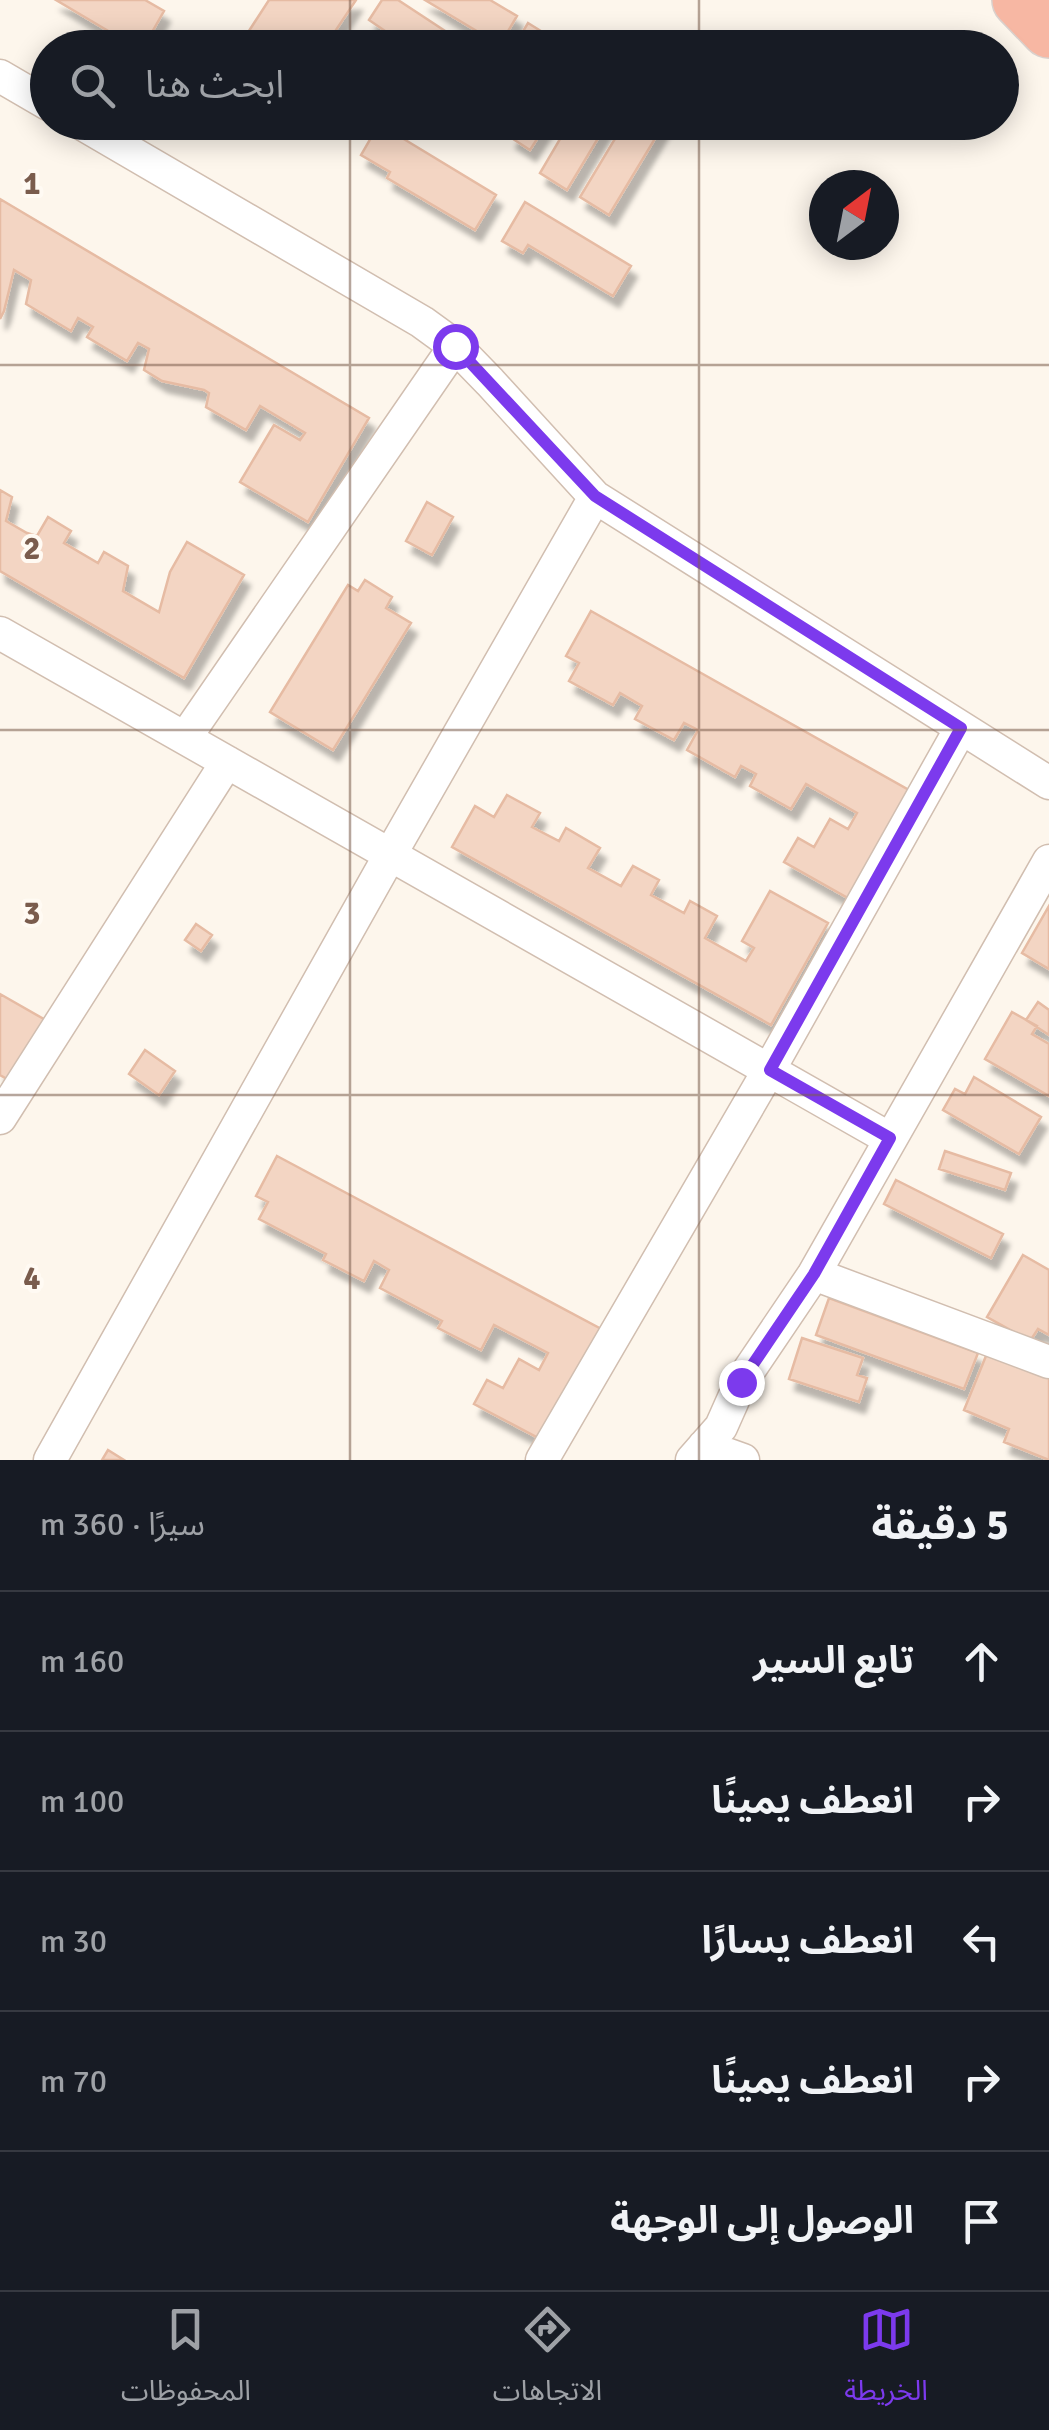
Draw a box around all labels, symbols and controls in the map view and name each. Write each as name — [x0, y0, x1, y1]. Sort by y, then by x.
search box — [30, 30, 1019, 140]
icon: search — [65, 58, 120, 113]
text: ابحث هنا — [145, 61, 284, 108]
text: 1 — [23, 164, 41, 203]
north arrow — [809, 170, 899, 260]
route start — [433, 324, 479, 370]
text: 2 — [23, 529, 41, 568]
text: 3 — [23, 894, 41, 933]
text: 4 — [23, 1259, 41, 1298]
route end — [719, 1360, 765, 1406]
text: 5 دقيقة — [871, 1500, 1009, 1551]
text: سيرًا · 360 m — [40, 1505, 205, 1544]
icon: ahead — [954, 1634, 1009, 1689]
text: تابع السير — [753, 1637, 914, 1684]
text: 160 m — [40, 1642, 124, 1681]
icon: right — [954, 1774, 1009, 1829]
text: انعطف يمينًا — [711, 1777, 914, 1824]
text: 100 m — [40, 1782, 124, 1821]
icon: left — [954, 1914, 1009, 1969]
text: انعطف يسارًا — [702, 1917, 914, 1964]
text: 30 m — [40, 1922, 107, 1961]
icon: right — [954, 2054, 1009, 2109]
text: انعطف يمينًا — [711, 2057, 914, 2104]
text: 70 m — [40, 2062, 107, 2101]
icon: arrive — [954, 2194, 1009, 2249]
text: الوصول إلى الوجهة — [610, 2197, 914, 2244]
tab: المحفوظات — [121, 2302, 251, 2421]
tab: الاتجاهات — [493, 2302, 602, 2421]
tab: الخريطة — [844, 2302, 928, 2421]

